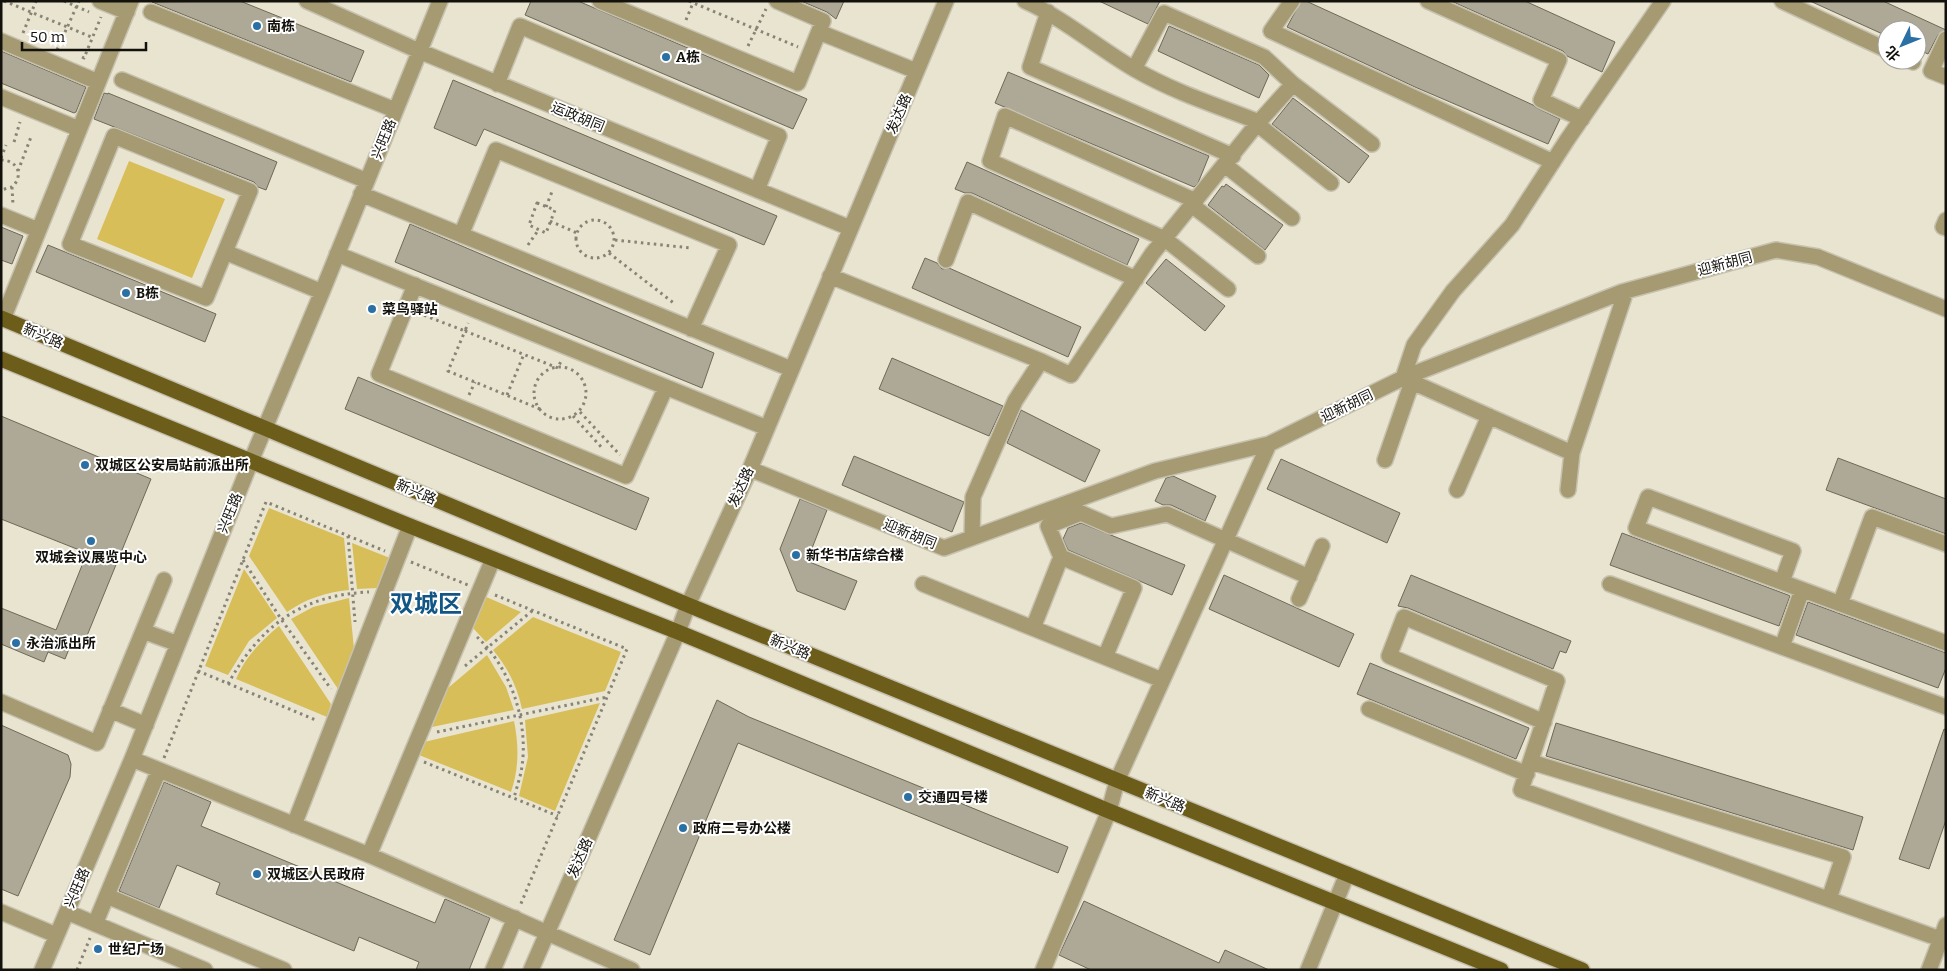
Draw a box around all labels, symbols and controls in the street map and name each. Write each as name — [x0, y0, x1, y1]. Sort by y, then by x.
place label: 南栋 — [267, 18, 295, 35]
scale bar — [22, 20, 146, 52]
marker: 南栋 — [251, 20, 263, 32]
north arrow — [1877, 20, 1927, 70]
text: 50 m — [30, 28, 66, 46]
text: 北 — [1882, 43, 1904, 64]
place label: A栋 — [676, 49, 700, 66]
marker: A栋 — [660, 51, 672, 63]
street label: 发达路 — [883, 91, 915, 137]
street label: 运政胡同 — [549, 99, 607, 135]
street label: 兴旺路 — [368, 116, 400, 162]
street label: 迎新胡同 — [1696, 249, 1754, 279]
place label: B栋 — [136, 285, 159, 302]
marker: B栋 — [120, 287, 132, 299]
place label: 菜鸟驿站 — [382, 301, 438, 318]
marker: 菜鸟驿站 — [366, 303, 378, 315]
street label: 新兴路 — [20, 320, 66, 352]
street label: 迎新胡同 — [1318, 386, 1376, 426]
place label: 双城区公安局站前派出所 — [95, 457, 249, 474]
marker: 双城区公安局站前派出所 — [79, 459, 91, 471]
street label: 发达路 — [725, 464, 757, 510]
street label: 新兴路 — [393, 476, 439, 508]
street label: 兴旺路 — [214, 490, 246, 536]
street label: 迎新胡同 — [881, 516, 939, 552]
marker: 双城会议展览中心 — [85, 535, 97, 547]
place label: 新华书店综合楼 — [806, 547, 904, 564]
place label: 双城会议展览中心 — [35, 549, 147, 566]
marker: 新华书店综合楼 — [790, 549, 802, 561]
district label: 双城区 — [390, 590, 462, 618]
street label: 新兴路 — [767, 631, 813, 663]
place label: 永治派出所 — [26, 635, 96, 652]
marker: 永治派出所 — [10, 637, 22, 649]
street label: 新兴路 — [1142, 784, 1188, 816]
place label: 交通四号楼 — [918, 789, 988, 806]
marker: 交通四号楼 — [902, 791, 914, 803]
place label: 政府二号办公楼 — [693, 820, 791, 837]
marker: 政府二号办公楼 — [677, 822, 689, 834]
street label: 发达路 — [564, 835, 596, 881]
street label: 兴旺路 — [61, 865, 93, 911]
place label: 双城区人民政府 — [267, 866, 365, 883]
marker: 双城区人民政府 — [251, 868, 263, 880]
place label: 世纪广场 — [108, 941, 164, 958]
marker: 世纪广场 — [92, 943, 104, 955]

